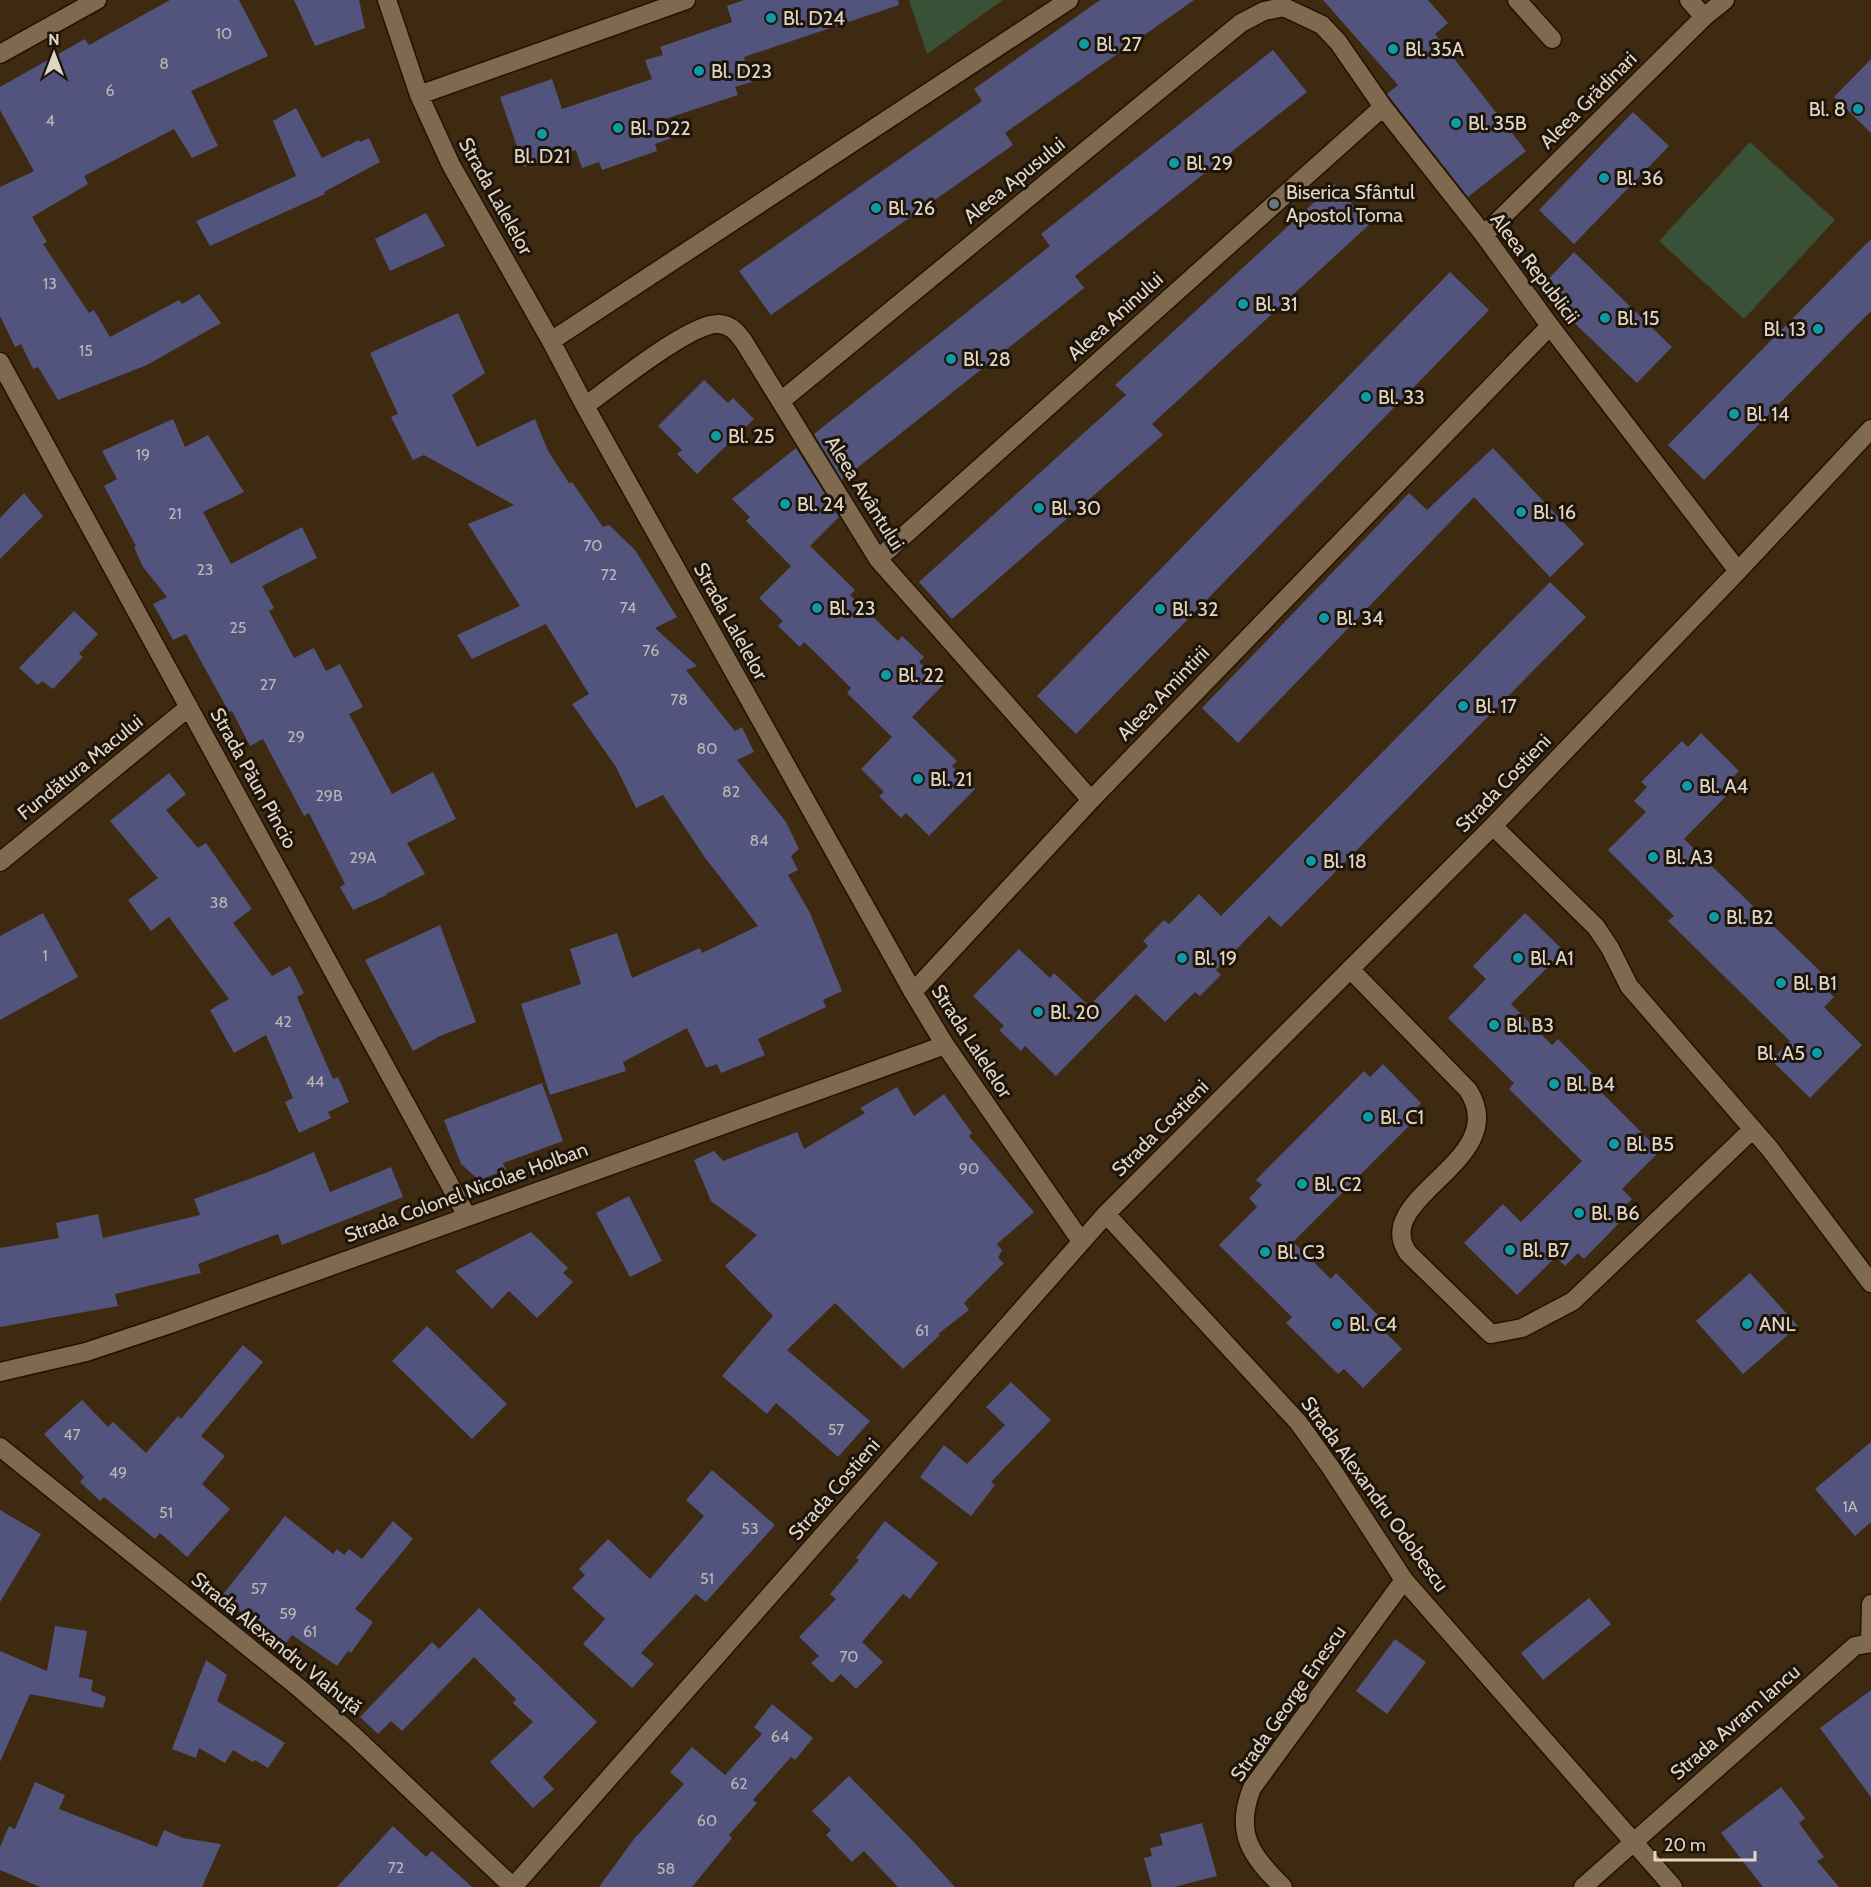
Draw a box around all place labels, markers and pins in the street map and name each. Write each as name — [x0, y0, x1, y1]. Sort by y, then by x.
place label: Bl. D24 — [783, 6, 845, 30]
marker: Bl. D24 — [764, 11, 778, 25]
place label: Bl. 27 — [1096, 32, 1142, 56]
marker: Bl. 27 — [1077, 37, 1091, 51]
place label: Bl. 35A — [1405, 37, 1465, 61]
marker: Bl. 35A — [1386, 42, 1400, 56]
place label: Bl. D23 — [711, 59, 772, 83]
marker: Bl. D23 — [692, 64, 706, 78]
place label: Bl. 8 — [1809, 97, 1846, 121]
marker: Bl. 8 — [1851, 102, 1865, 116]
place label: Bl. 35B — [1468, 111, 1527, 135]
place label: Bl. D22 — [630, 116, 691, 140]
marker: Bl. 35B — [1449, 116, 1463, 130]
marker: Bl. D22 — [611, 121, 625, 135]
marker: Bl. D21 — [535, 127, 549, 141]
place label: Bl. D21 — [514, 144, 570, 168]
place label: Bl. 29 — [1186, 151, 1233, 175]
marker: Bl. 29 — [1167, 156, 1181, 170]
place label: Bl. 36 — [1616, 166, 1663, 190]
marker: Bl. 36 — [1597, 171, 1611, 185]
place label: Biserica Sfântul Apostol Toma — [1286, 180, 1415, 227]
place label: Bl. 26 — [888, 196, 935, 220]
marker: Biserica Sfântul Apostol Toma — [1267, 197, 1281, 211]
marker: Bl. 26 — [869, 201, 883, 215]
place label: Bl. 31 — [1255, 292, 1298, 316]
marker: Bl. 31 — [1236, 297, 1250, 311]
place label: Bl. 15 — [1617, 306, 1660, 330]
marker: Bl. 15 — [1598, 311, 1612, 325]
place label: Bl. 13 — [1763, 317, 1806, 341]
marker: Bl. 13 — [1811, 322, 1825, 336]
place label: Bl. 28 — [963, 347, 1011, 371]
marker: Bl. 28 — [944, 352, 958, 366]
place label: Bl. 33 — [1378, 385, 1425, 409]
marker: Bl. 33 — [1359, 390, 1373, 404]
place label: Bl. 14 — [1746, 402, 1790, 426]
marker: Bl. 14 — [1727, 407, 1741, 421]
place label: Bl. 25 — [728, 424, 775, 448]
marker: Bl. 25 — [709, 429, 723, 443]
place label: Bl. 24 — [797, 492, 845, 516]
place label: Bl. 30 — [1051, 496, 1101, 520]
marker: Bl. 24 — [778, 497, 792, 511]
place label: Bl. 16 — [1533, 500, 1576, 524]
marker: Bl. 30 — [1032, 501, 1046, 515]
marker: Bl. 16 — [1514, 505, 1528, 519]
place label: Bl. 23 — [829, 596, 876, 620]
place label: Bl. 32 — [1172, 597, 1219, 621]
marker: Bl. 23 — [810, 601, 824, 615]
marker: Bl. 32 — [1153, 602, 1167, 616]
place label: Bl. 34 — [1336, 606, 1384, 630]
marker: Bl. 34 — [1317, 611, 1331, 625]
place label: Bl. 22 — [898, 663, 944, 687]
marker: Bl. 22 — [879, 668, 893, 682]
place label: Bl. 17 — [1475, 694, 1517, 718]
marker: Bl. 17 — [1456, 699, 1470, 713]
place label: Bl. 21 — [930, 767, 972, 791]
marker: Bl. 21 — [911, 772, 925, 786]
place label: Bl. A4 — [1699, 774, 1749, 798]
marker: Bl. A4 — [1680, 779, 1694, 793]
place label: Bl. A3 — [1665, 845, 1713, 869]
place label: Bl. 18 — [1323, 849, 1367, 873]
marker: Bl. A3 — [1646, 850, 1660, 864]
marker: Bl. 18 — [1304, 854, 1318, 868]
place label: Bl. B2 — [1726, 905, 1773, 929]
marker: Bl. B2 — [1707, 910, 1721, 924]
place label: Bl. 19 — [1194, 946, 1237, 970]
place label: Bl. A1 — [1530, 946, 1574, 970]
marker: Bl. 19 — [1175, 951, 1189, 965]
marker: Bl. A1 — [1511, 951, 1525, 965]
place label: Bl. B1 — [1793, 971, 1837, 995]
marker: Bl. B1 — [1774, 976, 1788, 990]
place label: Bl. 20 — [1050, 1000, 1100, 1024]
marker: Bl. 20 — [1031, 1005, 1045, 1019]
place label: Bl. B3 — [1506, 1013, 1554, 1037]
marker: Bl. B3 — [1487, 1018, 1501, 1032]
place label: Bl. A5 — [1757, 1041, 1805, 1065]
marker: Bl. A5 — [1810, 1046, 1824, 1060]
place label: Bl. B4 — [1566, 1072, 1615, 1096]
marker: Bl. B4 — [1547, 1077, 1561, 1091]
place label: Bl. C1 — [1380, 1105, 1424, 1129]
marker: Bl. C1 — [1361, 1110, 1375, 1124]
place label: Bl. B5 — [1626, 1132, 1674, 1156]
marker: Bl. B5 — [1607, 1137, 1621, 1151]
place label: Bl. C2 — [1314, 1172, 1362, 1196]
marker: Bl. C2 — [1295, 1177, 1309, 1191]
place label: Bl. B6 — [1591, 1201, 1640, 1225]
marker: Bl. B6 — [1572, 1206, 1586, 1220]
place label: Bl. B7 — [1522, 1238, 1569, 1262]
place label: Bl. C3 — [1277, 1240, 1325, 1264]
marker: Bl. B7 — [1503, 1243, 1517, 1257]
marker: Bl. C3 — [1258, 1245, 1272, 1259]
place label: Bl. C4 — [1349, 1312, 1398, 1336]
place label: ANL — [1759, 1312, 1795, 1336]
marker: Bl. C4 — [1330, 1317, 1344, 1331]
marker: ANL — [1740, 1317, 1754, 1331]

